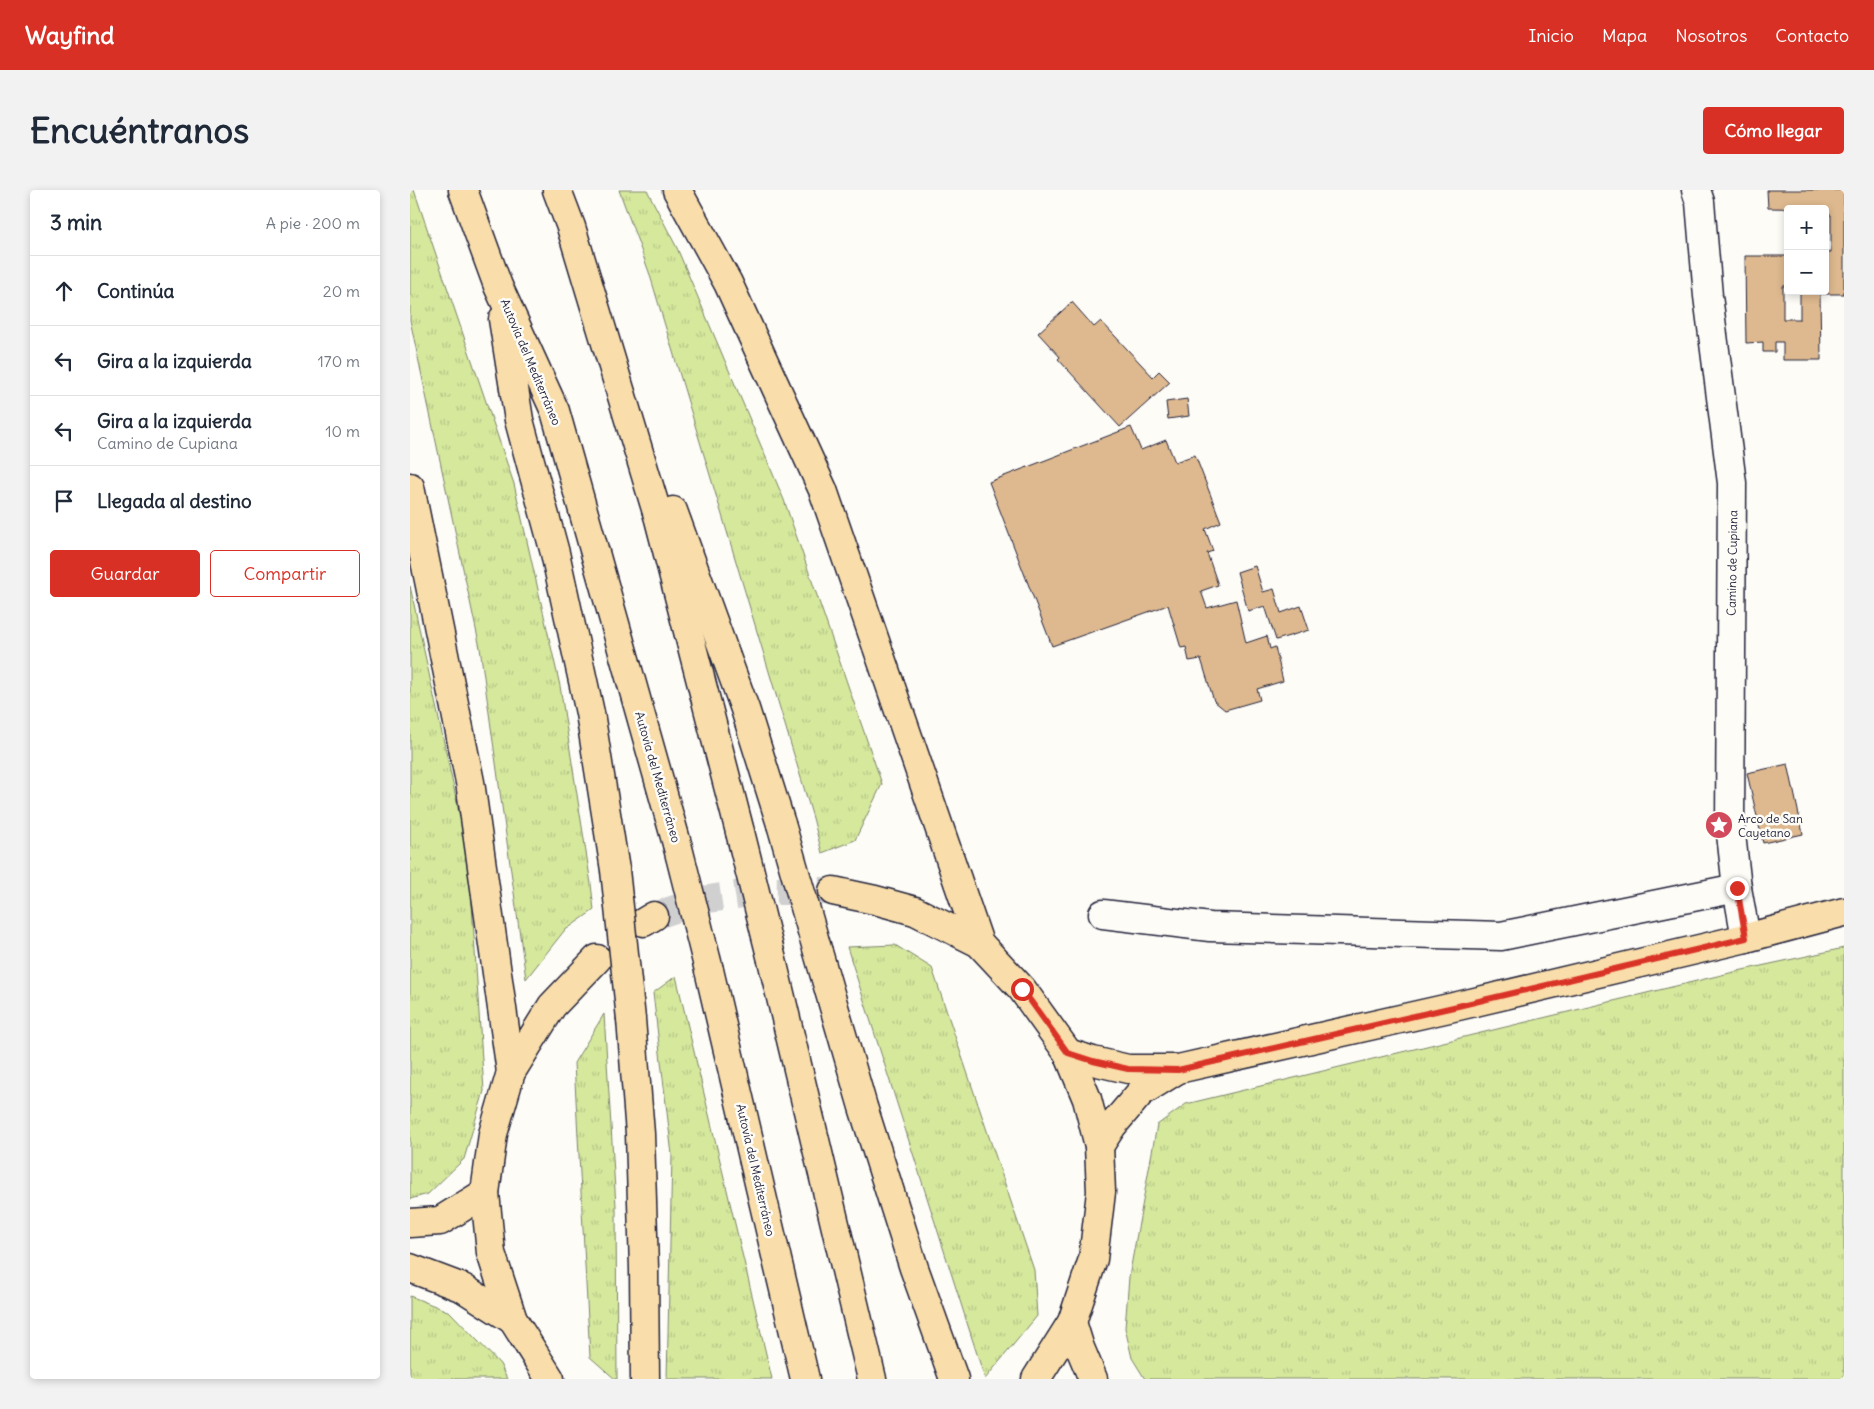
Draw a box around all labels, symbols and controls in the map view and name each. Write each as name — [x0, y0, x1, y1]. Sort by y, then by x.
text: Wayfind — [25, 20, 114, 50]
text: Inicio — [1528, 24, 1574, 47]
text: Mapa — [1602, 24, 1647, 47]
text: Nosotros — [1675, 24, 1747, 47]
text: Contacto — [1775, 24, 1849, 47]
button: Cómo llegar — [1703, 107, 1844, 154]
text: Encuéntranos — [30, 108, 249, 152]
map controls — [1784, 205, 1829, 295]
button: + — [1784, 205, 1829, 250]
text: 3 min — [50, 209, 102, 236]
text: A pie · 200 m — [266, 213, 360, 233]
button: − — [1784, 250, 1829, 295]
icon: ahead — [50, 277, 78, 305]
text: Continúa — [97, 279, 174, 303]
text: 20 m — [323, 281, 360, 301]
street label: Autovía del Mediterráneo — [498, 297, 565, 428]
icon: left — [50, 347, 78, 375]
text: Gira a la izquierda — [97, 349, 252, 373]
text: 170 m — [317, 351, 360, 371]
text: Gira a la izquierda — [97, 409, 252, 433]
icon: left — [50, 417, 78, 445]
text: 10 m — [325, 421, 360, 441]
text: Camino de Cupiana — [97, 433, 238, 453]
icon: arrive — [50, 487, 78, 515]
text: Llegada al destino — [97, 489, 252, 513]
street label: Camino de Cupiana — [1724, 510, 1740, 616]
button: Guardar — [50, 550, 200, 597]
button: Compartir — [210, 550, 360, 597]
street label: Autovía del Mediterráneo — [632, 710, 684, 845]
place icon: Arco de San Cayetano — [1704, 810, 1734, 840]
place label: Arco de San Cayetano — [1738, 811, 1803, 840]
route end — [1726, 877, 1749, 900]
route start — [1011, 978, 1034, 1001]
street label: Autovía del Mediterráneo — [733, 1102, 779, 1238]

